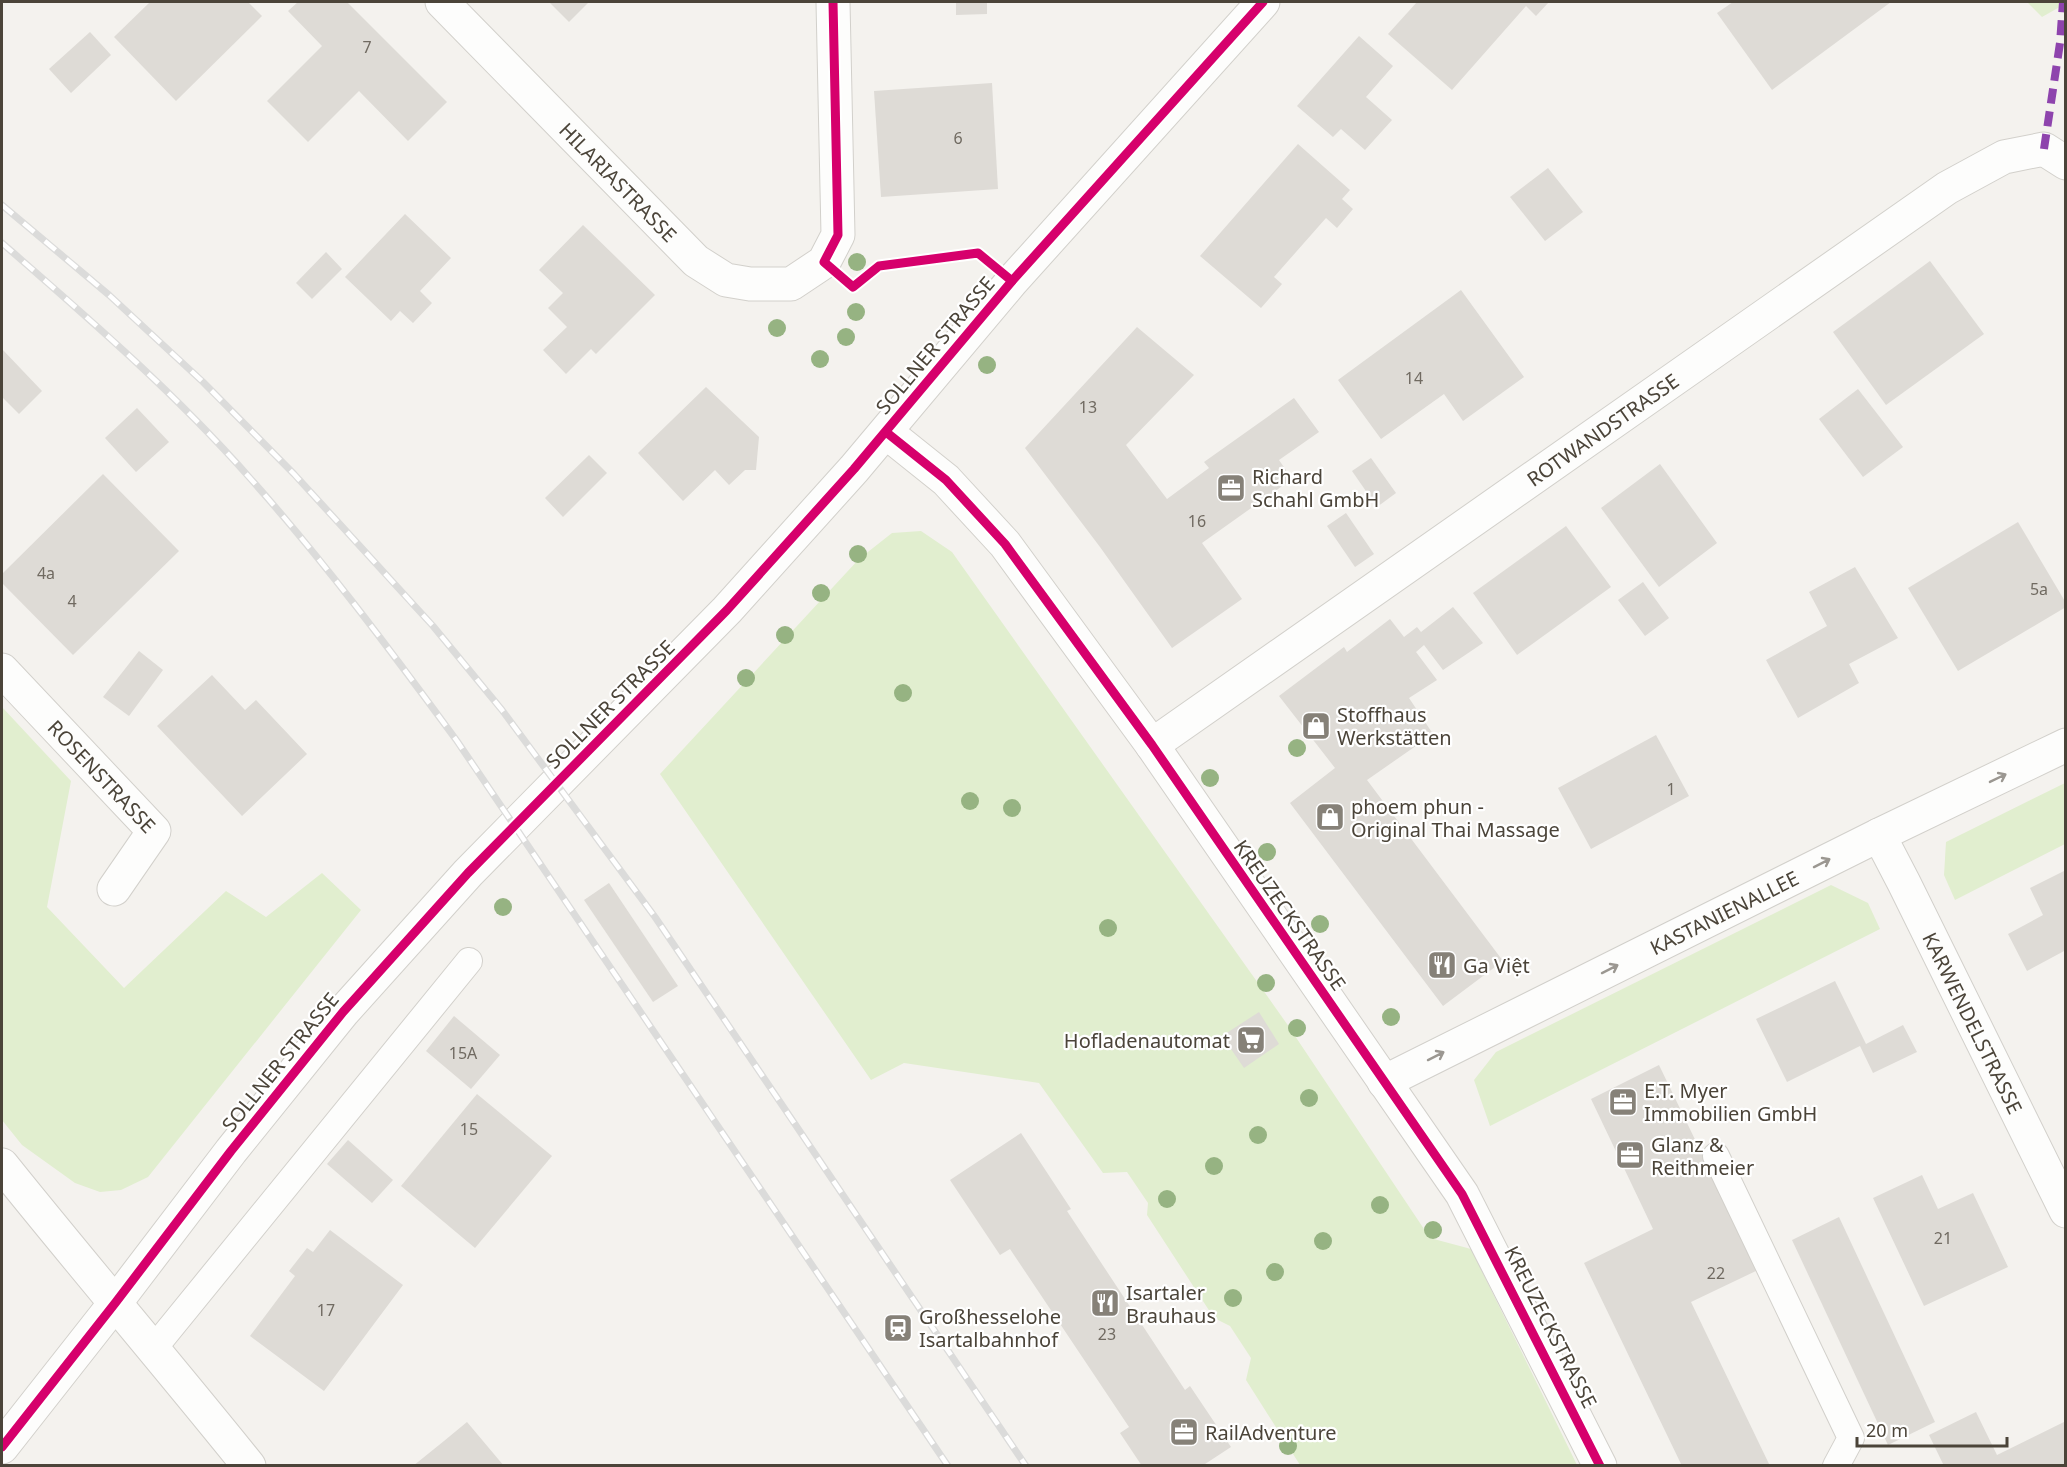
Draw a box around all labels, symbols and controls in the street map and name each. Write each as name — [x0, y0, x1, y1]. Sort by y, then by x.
house number: 7 — [362, 36, 372, 58]
street label: HILARIASTRASSE — [554, 116, 683, 248]
house number: 6 — [953, 127, 963, 149]
street label: SOLLNER STRASSE — [869, 270, 1001, 420]
house number: 14 — [1405, 367, 1423, 389]
street label: ROTWANDSTRASSE — [1521, 367, 1684, 492]
house number: 13 — [1079, 396, 1097, 418]
place label: Richard Schahl GmbH — [1252, 463, 1379, 513]
office icon: Richard Schahl GmbH — [1215, 472, 1247, 504]
house number: 16 — [1188, 510, 1206, 532]
house number: 4a — [37, 562, 55, 584]
house number: 5a — [2030, 578, 2048, 600]
house number: 4 — [67, 590, 77, 612]
street label: SOLLNER STRASSE — [540, 634, 680, 774]
place label: Stoffhaus Werkstätten — [1337, 701, 1452, 751]
shop icon: Stoffhaus Werkstätten — [1300, 710, 1332, 742]
street label: ROSENSTRASSE — [42, 714, 162, 838]
one-way arrow — [1988, 771, 2006, 783]
house number: 1 — [1666, 778, 1676, 800]
place label: phoem phun - Original Thai Massage — [1351, 793, 1560, 843]
shop icon: phoem phun - Original Thai Massage — [1314, 801, 1346, 833]
street label: KREUZECKSTRASSE — [1228, 834, 1352, 996]
one-way arrow — [1813, 857, 1831, 868]
street label: KASTANIENALLEE — [1645, 864, 1803, 961]
street label: KARWENDELSTRASSE — [1917, 927, 2029, 1118]
restaurant icon: Ga Việt — [1426, 949, 1458, 981]
place label: Ga Việt — [1463, 952, 1530, 979]
one-way arrow — [1601, 962, 1619, 974]
street label: SOLLNER STRASSE — [215, 987, 345, 1137]
supermarket icon: Hofladenautomat — [1235, 1024, 1267, 1056]
place label: Hofladenautomat — [1064, 1027, 1230, 1054]
house number: 15A — [449, 1042, 478, 1064]
one-way arrow — [1426, 1049, 1444, 1061]
place label: E.T. Myer Immobilien GmbH — [1644, 1077, 1817, 1127]
office icon: E.T. Myer Immobilien GmbH — [1607, 1086, 1639, 1118]
house number: 15 — [460, 1118, 478, 1140]
place label: Glanz & Reithmeier — [1651, 1131, 1754, 1181]
office icon: Glanz & Reithmeier — [1614, 1139, 1646, 1171]
house number: 21 — [1934, 1227, 1952, 1249]
street label: KREUZECKSTRASSE — [1498, 1241, 1604, 1413]
house number: 22 — [1707, 1262, 1725, 1284]
place label: Isartaler Brauhaus — [1126, 1279, 1216, 1329]
restaurant icon: Isartaler Brauhaus — [1089, 1287, 1121, 1319]
house number: 17 — [317, 1299, 335, 1321]
place label: Großhesselohe Isartalbahnhof — [919, 1303, 1061, 1353]
station icon: Großhesselohe Isartalbahnhof — [882, 1312, 914, 1344]
house number: 23 — [1098, 1323, 1116, 1345]
scale bar — [1857, 1410, 2007, 1448]
office icon: RailAdventure — [1168, 1416, 1200, 1448]
text: 20 m — [1866, 1418, 1908, 1442]
place label: RailAdventure — [1205, 1419, 1337, 1446]

